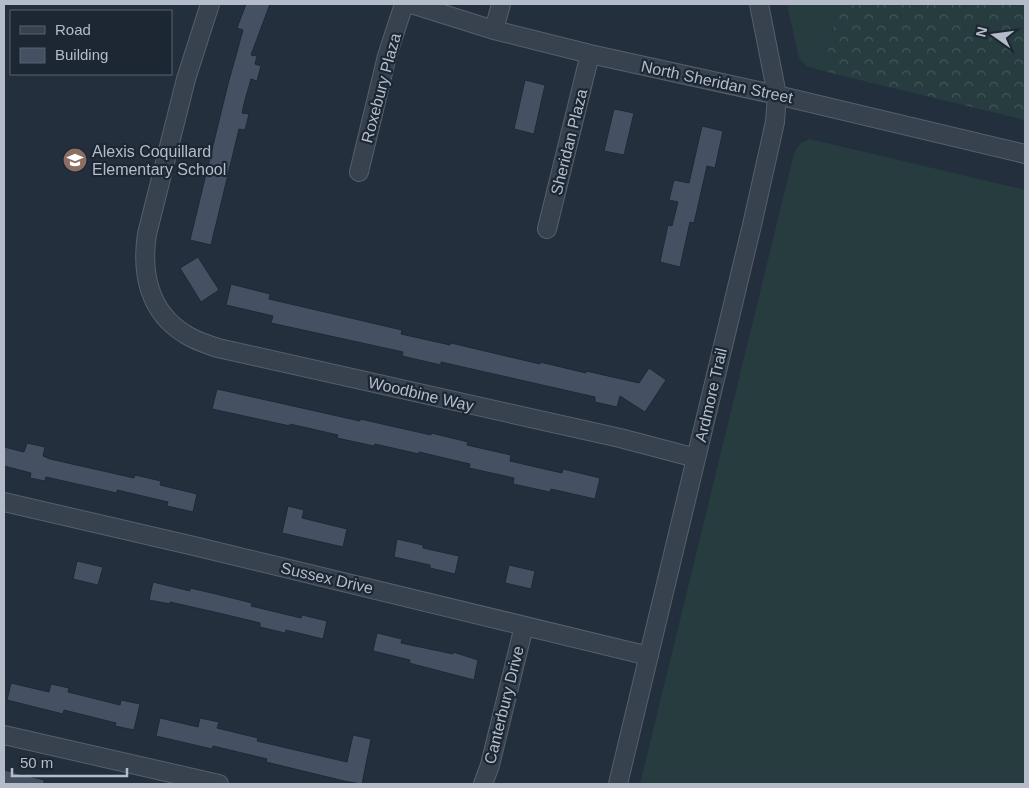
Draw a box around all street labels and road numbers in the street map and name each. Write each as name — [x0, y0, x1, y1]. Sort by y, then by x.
street label: Roxebury Plaza — [358, 31, 404, 145]
street label: North Sheridan Street — [640, 58, 795, 107]
street label: Sheridan Plaza — [548, 87, 590, 197]
street label: Ardmore Trail — [692, 346, 730, 444]
street label: Woodbine Way — [367, 374, 475, 414]
street label: Sussex Drive — [279, 559, 375, 597]
street label: Canterbury Drive — [481, 644, 527, 766]

